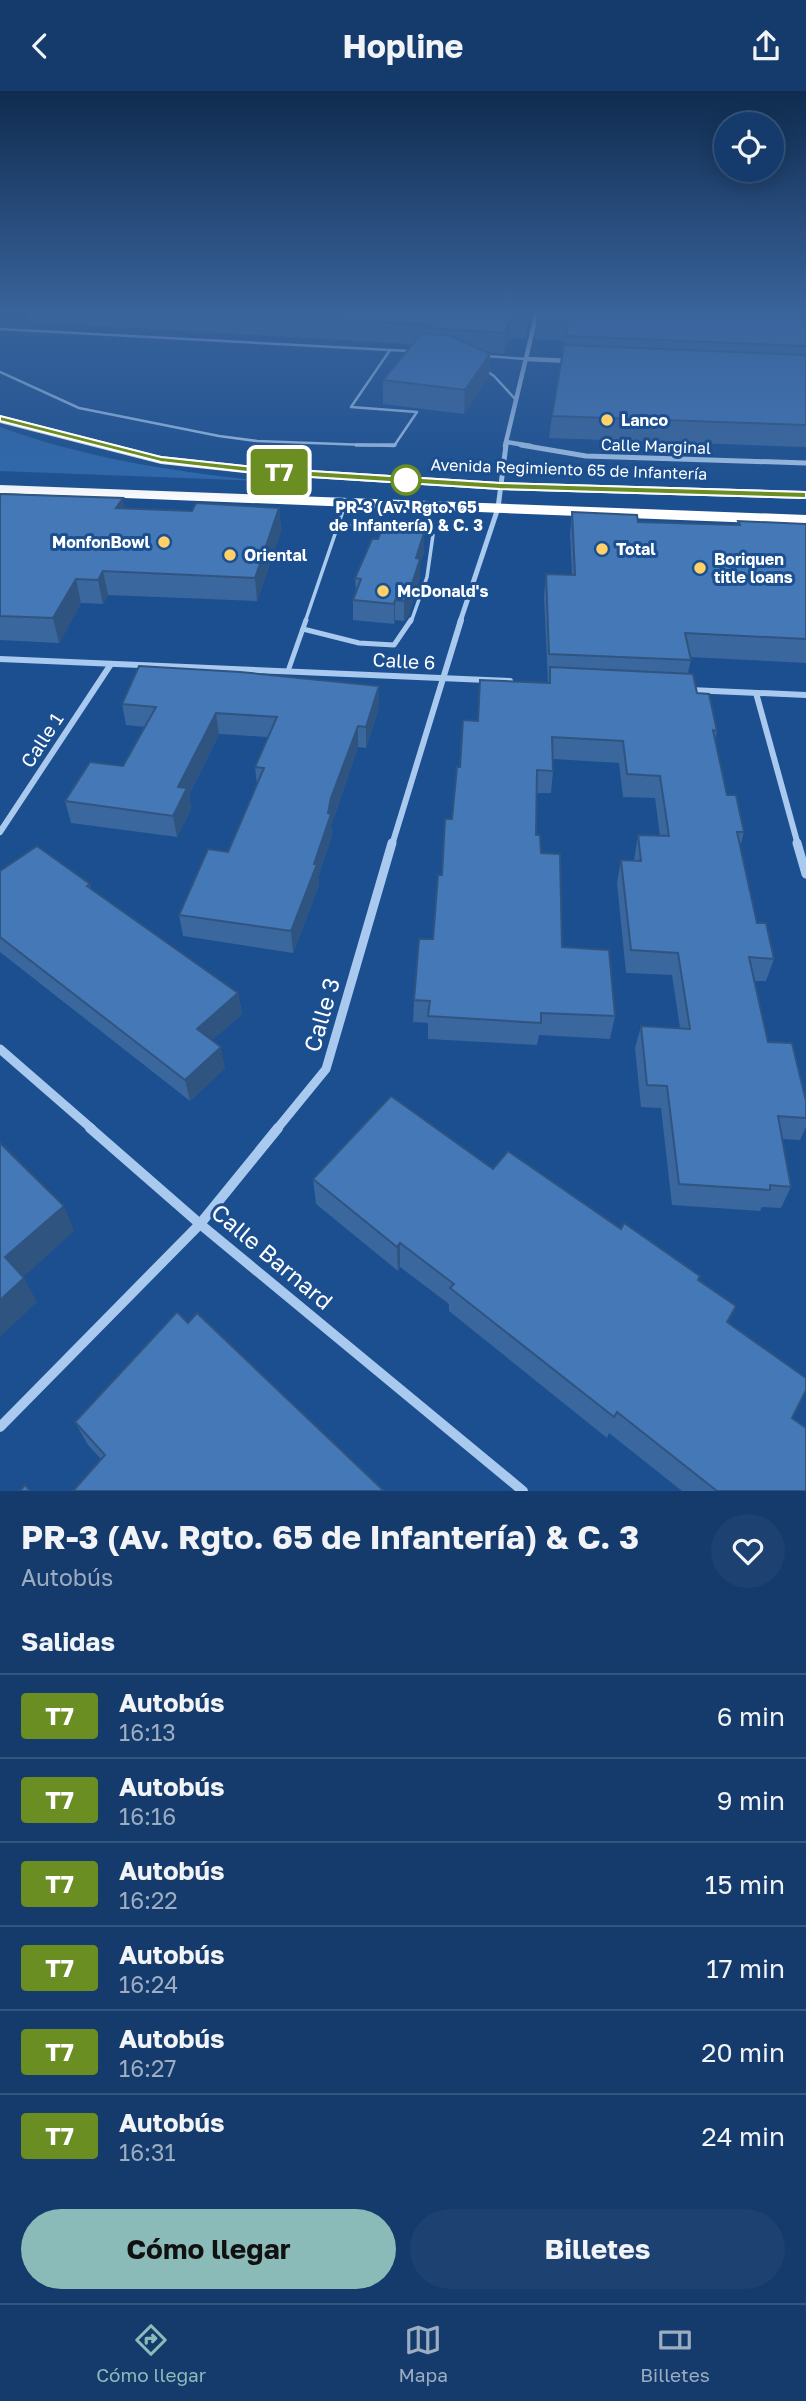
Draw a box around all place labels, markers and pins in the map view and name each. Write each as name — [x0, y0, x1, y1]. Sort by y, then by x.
place label: Lanco — [621, 410, 668, 430]
marker: Lanco — [599, 412, 615, 428]
marker: PR-3 (Av. Rgto. 65 de Infantería) & C. 3 — [391, 465, 421, 495]
place label: PR-3 (Av. Rgto. 65 de Infantería) & C. 3 — [329, 497, 483, 535]
place label: MonfonBowl — [52, 532, 151, 552]
marker: MonfonBowl — [156, 534, 172, 550]
place label: Total — [616, 539, 656, 559]
marker: Total — [594, 541, 610, 557]
place label: Oriental — [244, 545, 308, 565]
marker: Oriental — [222, 547, 238, 563]
place label: Boriquen title loans — [714, 549, 793, 587]
marker: Boriquen title loans — [692, 560, 708, 576]
place label: McDonald's — [397, 581, 488, 601]
marker: McDonald's — [375, 583, 391, 599]

